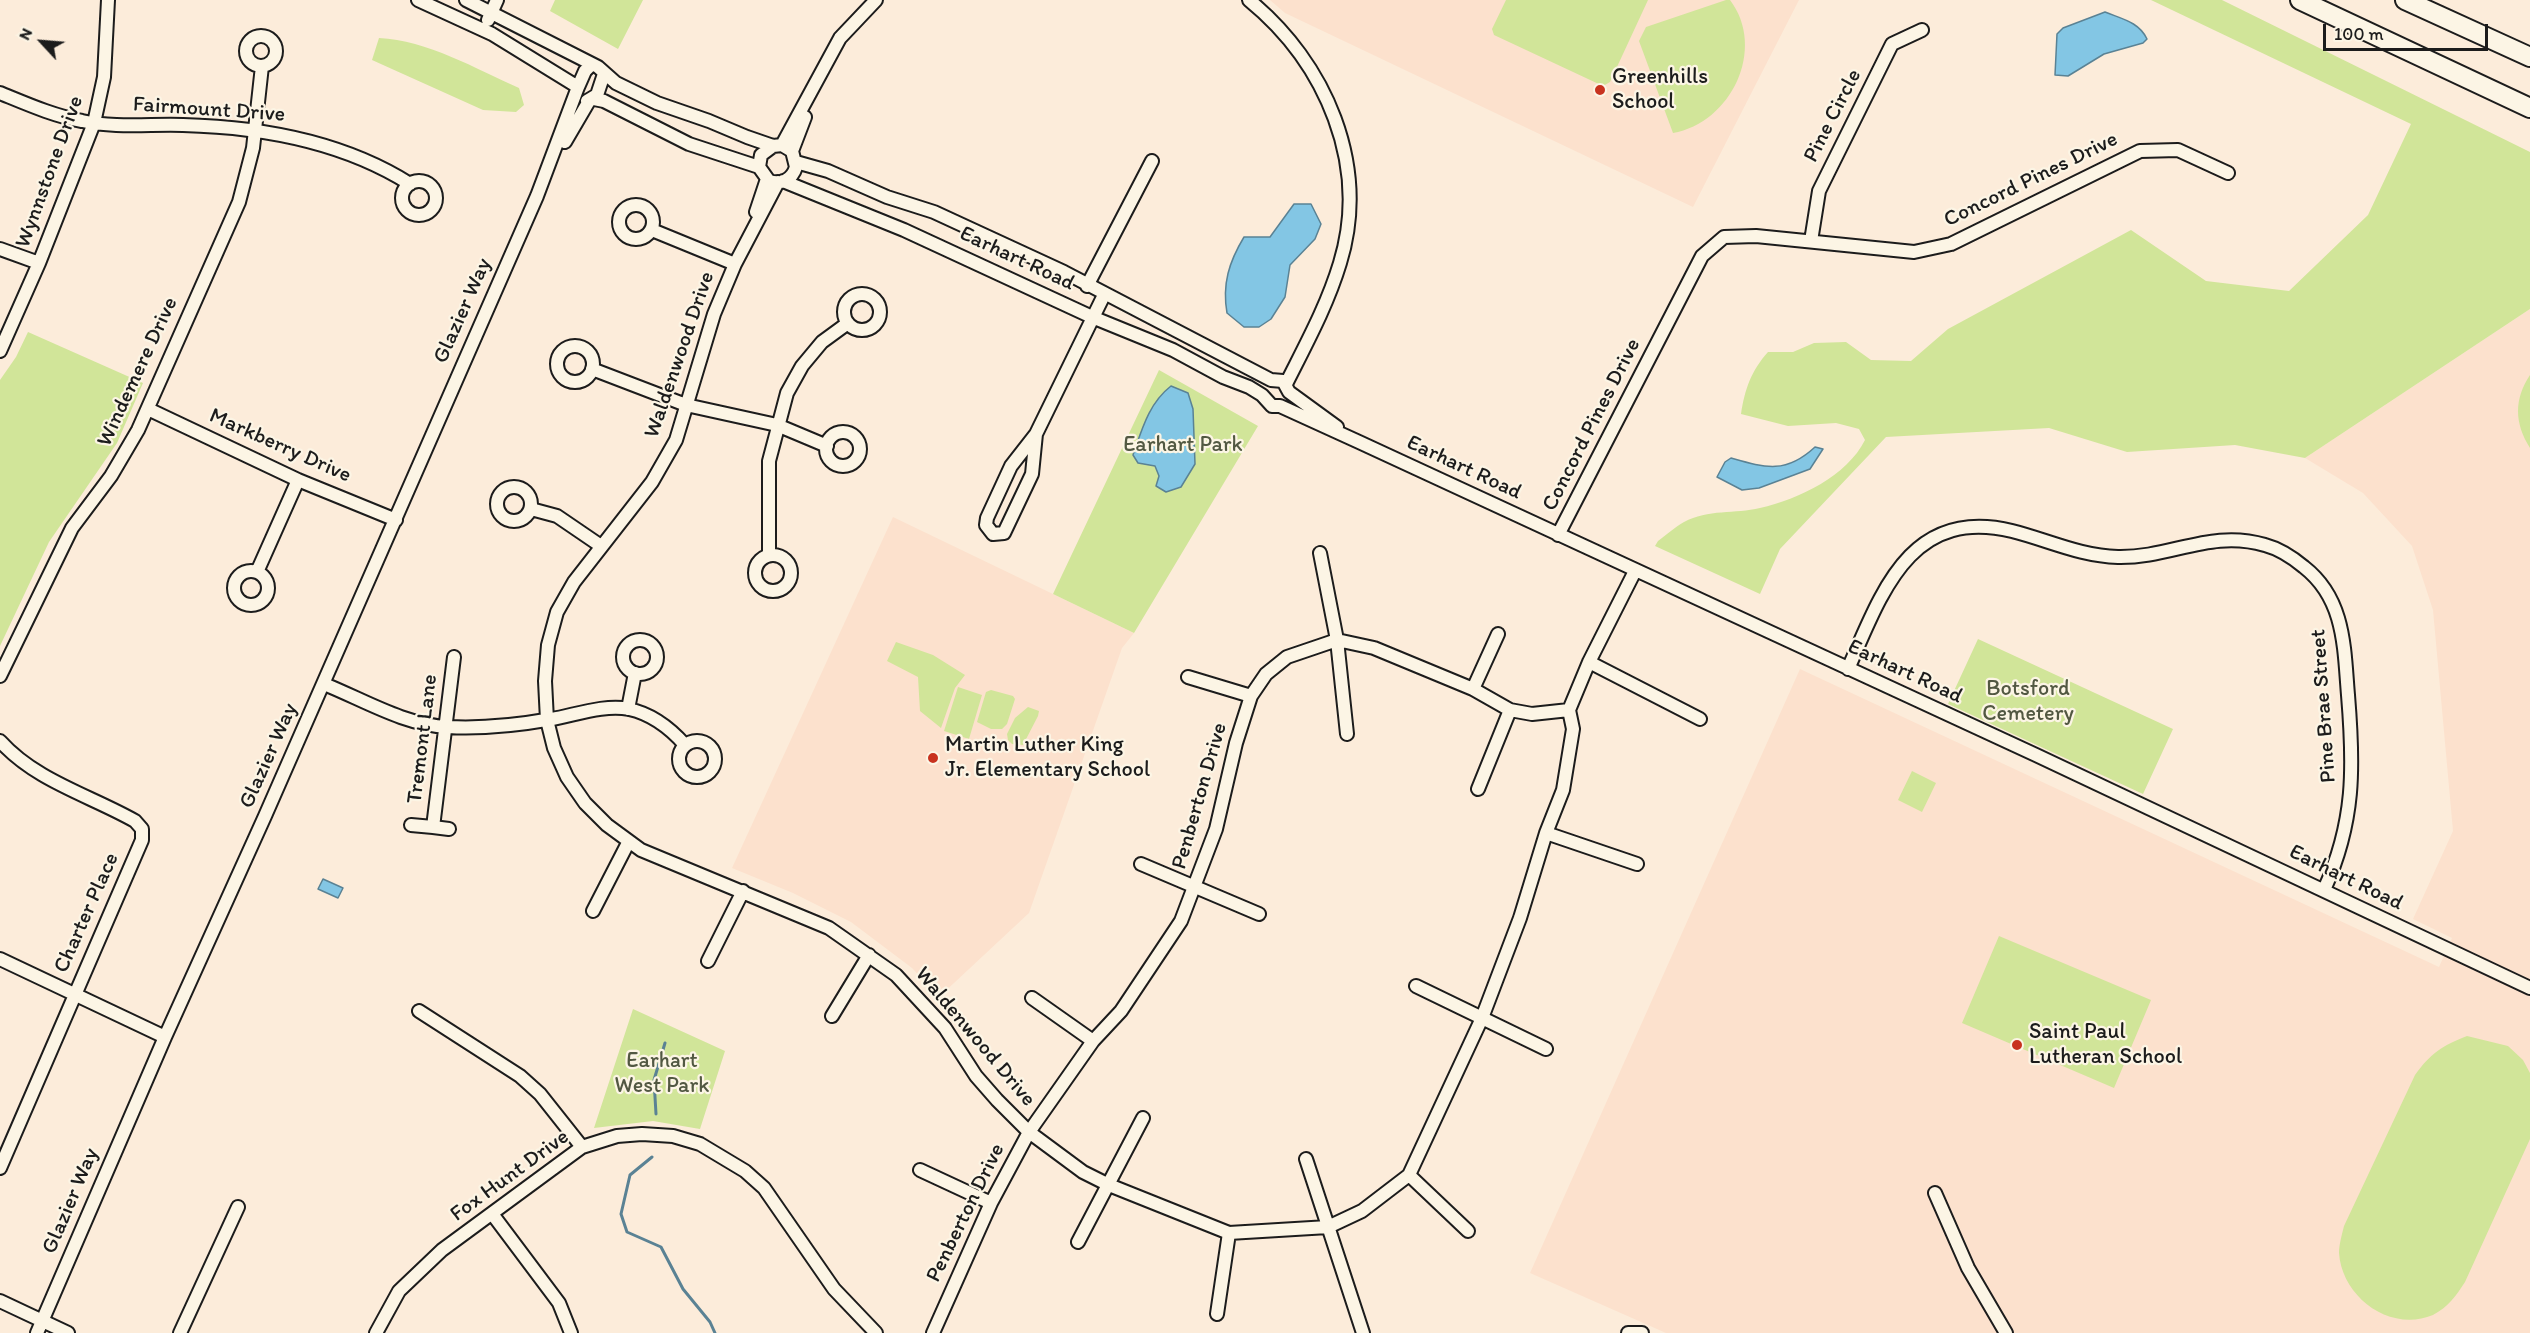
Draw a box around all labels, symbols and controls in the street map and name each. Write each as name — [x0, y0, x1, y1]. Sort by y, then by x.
north arrow — [12, 12, 72, 72]
scale bar — [2326, 12, 2491, 50]
text: 100 m — [2334, 23, 2384, 45]
text: N — [14, 25, 36, 43]
place label: Greenhills School — [1612, 64, 1708, 116]
street label: Pine Circle — [1798, 65, 1868, 167]
marker: Greenhills School — [1593, 83, 1607, 97]
street label: Wynnstone Drive — [10, 92, 90, 252]
street label: Fairmount Drive — [132, 92, 286, 128]
street label: Concord Pines Drive — [1940, 126, 2122, 234]
street label: Earhart Road — [955, 221, 1079, 297]
street label: Glazier Way — [428, 254, 498, 368]
street label: Waldenwood Drive — [639, 268, 721, 442]
street label: Windemere Drive — [92, 293, 184, 451]
street label: Concord Pines Drive — [1537, 334, 1647, 516]
street label: Markberry Drive — [205, 403, 355, 489]
street label: Earhart Road — [1402, 430, 1526, 506]
park label: Earhart Park — [1123, 432, 1243, 458]
street label: Pine Brae Street — [2305, 628, 2343, 784]
street label: Earhart Road — [1843, 634, 1967, 710]
street label: Tremont Lane — [402, 673, 444, 805]
park label: Botsford Cemetery — [1982, 676, 2074, 728]
street label: Glazier Way — [234, 699, 304, 813]
street label: Penberton Drive — [1166, 720, 1234, 872]
place label: Martin Luther King Jr. Elementary School — [945, 732, 1150, 784]
marker: Martin Luther King Jr. Elementary School — [926, 751, 940, 765]
street label: Earhart Road — [2285, 839, 2407, 917]
street label: Charter Place — [49, 849, 125, 977]
street label: Waldenwood Drive — [909, 962, 1041, 1112]
place label: Saint Paul Lutheran School — [2029, 1019, 2182, 1070]
marker: Saint Paul Lutheran School — [2010, 1038, 2024, 1052]
park label: Earhart West Park — [615, 1048, 709, 1100]
street label: Fox Hunt Drive — [446, 1124, 574, 1228]
street label: Penberton Drive — [921, 1139, 1011, 1287]
street label: Glazier Way — [37, 1144, 105, 1258]

